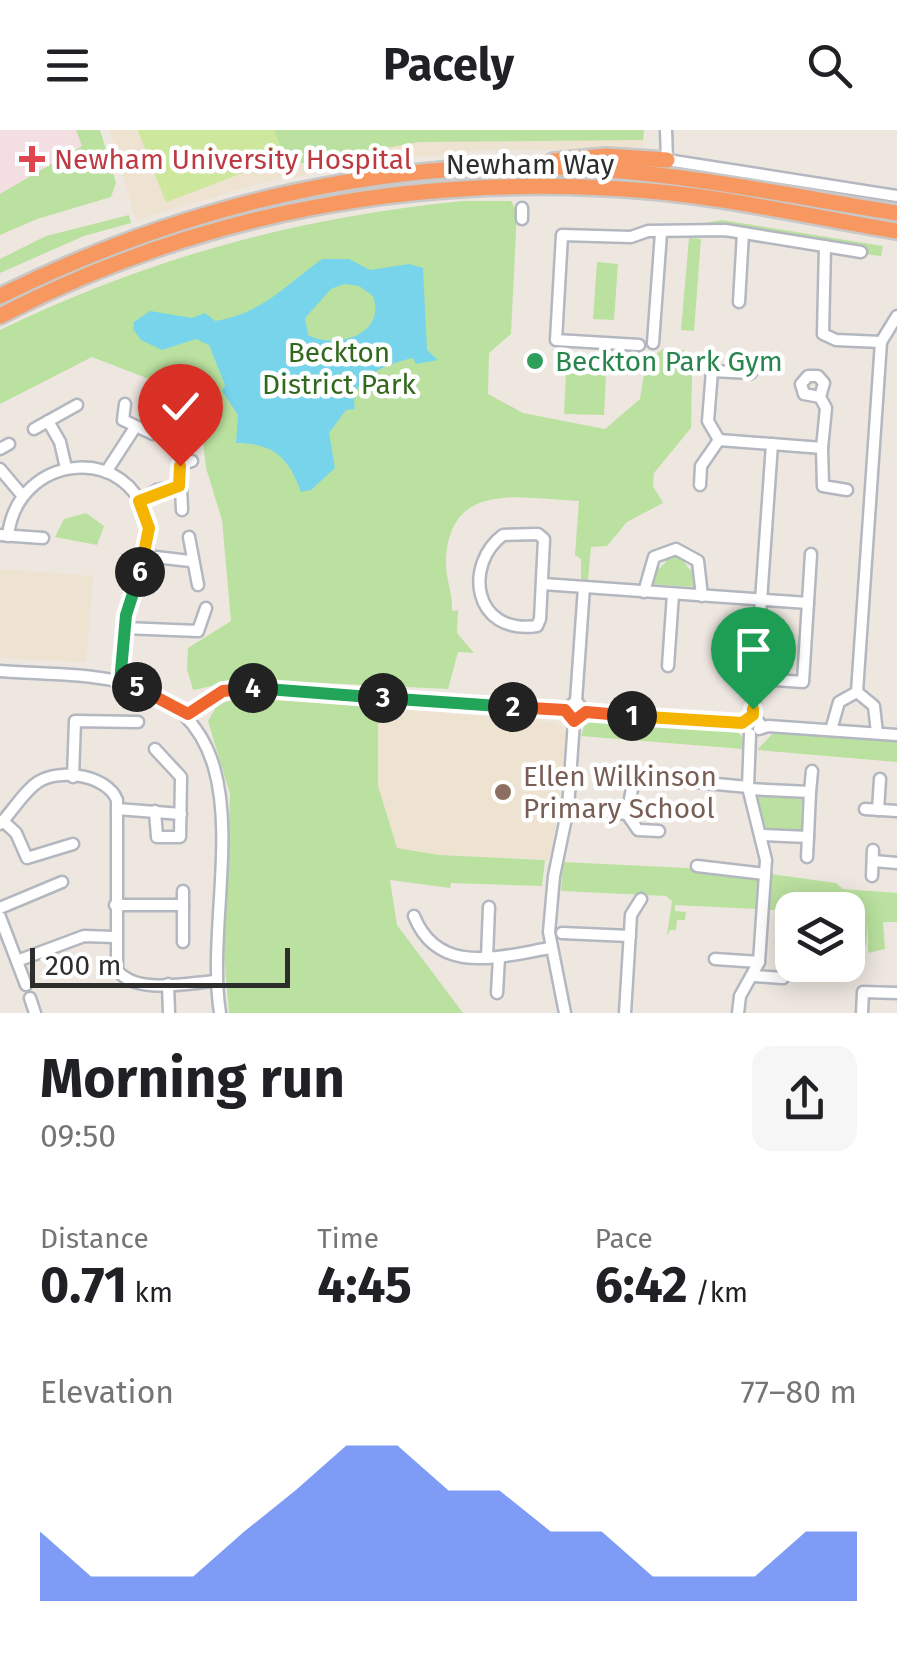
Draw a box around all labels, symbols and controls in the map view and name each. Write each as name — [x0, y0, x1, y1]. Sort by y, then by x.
icon: menu — [40, 38, 95, 93]
text: Pacely — [383, 38, 514, 92]
icon: search — [802, 38, 857, 93]
place label: Newham University Hospital — [54, 143, 412, 176]
marker: Newham University Hospital — [19, 146, 45, 172]
street label: Newham Way — [446, 148, 614, 181]
park label: Beckton District Park — [262, 336, 417, 401]
place label: Beckton Park Gym — [555, 345, 783, 378]
marker: Beckton Park Gym — [524, 350, 546, 372]
pin — [138, 364, 223, 467]
icon: check — [153, 379, 208, 434]
pin: 6 — [115, 547, 165, 597]
text: 6 — [132, 555, 148, 588]
pin — [711, 607, 796, 710]
icon: arrive — [726, 622, 781, 677]
pin: 5 — [112, 662, 162, 712]
pin: 4 — [228, 663, 278, 713]
text: 5 — [129, 670, 145, 703]
text: 4 — [245, 671, 261, 704]
pin: 3 — [358, 673, 408, 723]
text: 3 — [376, 681, 390, 714]
pin: 2 — [488, 682, 538, 732]
text: 2 — [506, 690, 520, 723]
pin: 1 — [607, 691, 657, 741]
text: 1 — [626, 699, 639, 732]
place label: Ellen Wilkinson Primary School — [523, 760, 717, 825]
marker: Ellen Wilkinson Primary School — [492, 781, 514, 803]
map controls — [775, 892, 865, 982]
button: layers — [775, 892, 865, 982]
scale bar — [30, 943, 290, 988]
text: 200 m — [45, 949, 122, 982]
text: Morning run — [40, 1046, 345, 1112]
button: share — [752, 1046, 857, 1151]
text: 09:50 — [40, 1117, 116, 1155]
text: Distance — [40, 1222, 149, 1255]
text: Time — [317, 1222, 379, 1255]
text: Pace — [595, 1222, 653, 1255]
text: 0.71 — [40, 1255, 127, 1315]
text: 4:45 — [317, 1255, 412, 1315]
text: 6:42 — [595, 1255, 688, 1315]
text: km — [127, 1276, 173, 1309]
text: /km — [688, 1276, 748, 1309]
text: Elevation — [40, 1373, 174, 1411]
text: 77–80 m — [741, 1373, 857, 1411]

